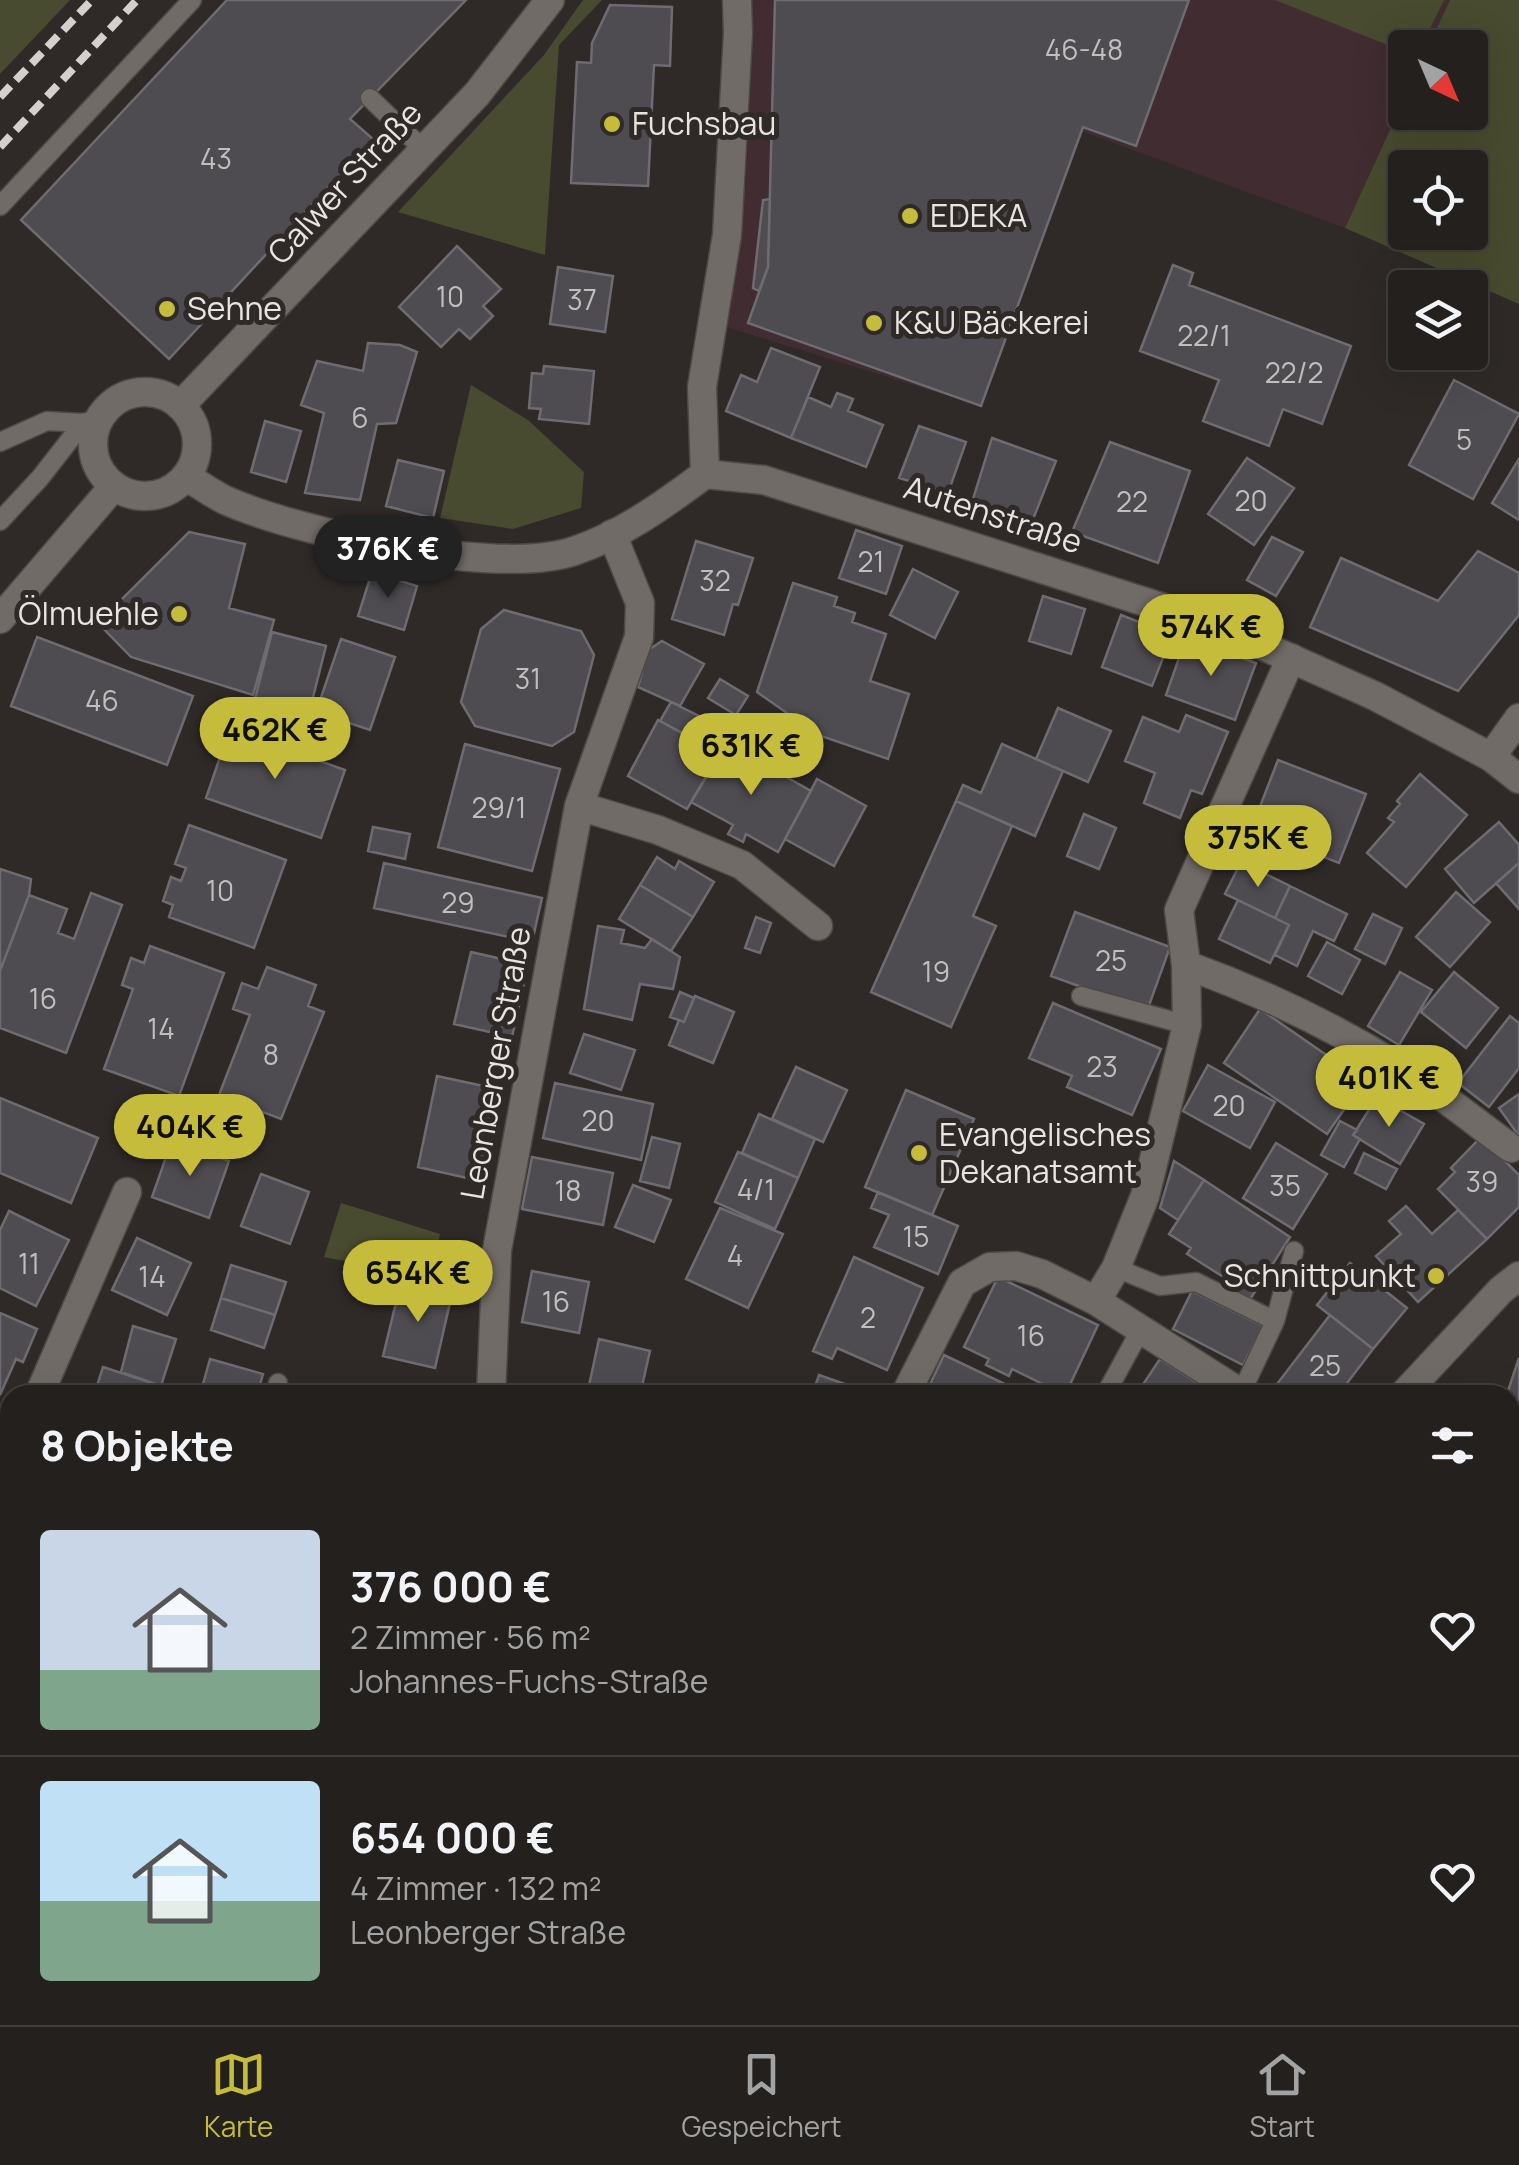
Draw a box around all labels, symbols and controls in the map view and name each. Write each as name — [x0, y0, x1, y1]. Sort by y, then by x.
house number: 46-48 — [1045, 30, 1123, 68]
north arrow — [1388, 30, 1488, 130]
map controls — [1388, 30, 1488, 370]
street label: Calwer Straße — [257, 91, 431, 273]
place label: Fuchsbau — [632, 101, 776, 145]
marker: Fuchsbau — [601, 113, 623, 135]
house number: 43 — [200, 139, 232, 177]
button: locate — [1388, 150, 1488, 250]
place label: EDEKA — [930, 193, 1027, 237]
marker: EDEKA — [899, 205, 921, 227]
button: layers — [1388, 270, 1488, 370]
house number: 10 — [436, 277, 464, 315]
house number: 37 — [567, 280, 597, 318]
place label: Sehne — [187, 286, 282, 330]
marker: Sehne — [156, 298, 178, 320]
place label: K&U Bäckerei — [894, 300, 1089, 344]
marker: K&U Bäckerei — [863, 312, 885, 334]
house number: 22/1 — [1177, 316, 1231, 354]
house number: 22/2 — [1265, 353, 1323, 391]
house number: 6 — [351, 398, 369, 436]
house number: 5 — [1456, 420, 1472, 458]
street label: Autenstraße — [899, 465, 1088, 564]
house number: 20 — [1234, 481, 1268, 519]
house number: 22 — [1116, 482, 1148, 520]
pin: 376K € — [307, 516, 469, 601]
text: 376K € — [336, 526, 440, 570]
house number: 21 — [858, 542, 884, 580]
house number: 32 — [699, 561, 731, 599]
place label: Ölmuehle — [18, 591, 159, 635]
pin: 574K € — [1130, 594, 1292, 679]
marker: Ölmuehle — [168, 603, 190, 625]
text: 574K € — [1160, 604, 1262, 648]
house number: 31 — [515, 659, 541, 697]
house number: 46 — [85, 681, 119, 719]
pin: 462K € — [194, 697, 356, 782]
text: 462K € — [222, 707, 328, 751]
pin: 631K € — [670, 713, 832, 798]
text: 631K € — [701, 723, 801, 767]
house number: 29/1 — [471, 788, 527, 826]
pin: 375K € — [1177, 805, 1339, 890]
text: 375K € — [1207, 815, 1309, 859]
house number: 10 — [206, 871, 234, 909]
house number: 29 — [441, 883, 475, 921]
street label: Leonberger Straße — [449, 923, 541, 1203]
house number: 25 — [1095, 941, 1127, 979]
house number: 19 — [922, 952, 950, 990]
house number: 16 — [29, 979, 57, 1017]
house number: 14 — [147, 1009, 175, 1047]
house number: 8 — [263, 1035, 279, 1073]
pin: 401K € — [1308, 1045, 1470, 1130]
house number: 23 — [1086, 1047, 1118, 1085]
text: 401K € — [1338, 1055, 1440, 1099]
house number: 20 — [1212, 1086, 1246, 1124]
pin: 404K € — [109, 1094, 271, 1179]
house number: 20 — [581, 1101, 615, 1139]
text: 404K € — [136, 1104, 244, 1148]
place label: Evangelisches Dekanatsamt — [939, 1112, 1151, 1193]
marker: Evangelisches Dekanatsamt — [908, 1142, 930, 1164]
house number: 39 — [1466, 1162, 1498, 1200]
house number: 35 — [1269, 1166, 1301, 1204]
house number: 4/1 — [737, 1170, 775, 1208]
house number: 18 — [554, 1171, 582, 1209]
house number: 15 — [902, 1217, 930, 1255]
house number: 4 — [727, 1236, 743, 1274]
pin: 654K € — [337, 1240, 499, 1325]
house number: 11 — [18, 1244, 40, 1282]
text: 654K € — [365, 1250, 471, 1294]
place label: Schnittpunkt — [1224, 1253, 1416, 1297]
house number: 14 — [138, 1257, 166, 1295]
marker: Schnittpunkt — [1425, 1265, 1447, 1287]
house number: 16 — [542, 1282, 570, 1320]
house number: 2 — [860, 1298, 876, 1336]
house number: 16 — [1017, 1316, 1045, 1354]
house number: 25 — [1309, 1346, 1341, 1384]
text: 8 Objekte — [40, 1416, 234, 1474]
icon: filters — [1425, 1418, 1480, 1473]
text: 376 000 € — [350, 1557, 551, 1615]
icon: home — [120, 1570, 240, 1690]
icon: heart — [1425, 1603, 1480, 1658]
text: 2 Zimmer · 56 m² — [350, 1615, 591, 1659]
text: Johannes-Fuchs-Straße — [350, 1659, 709, 1703]
text: 654 000 € — [350, 1808, 555, 1866]
icon: home — [120, 1821, 240, 1941]
icon: heart — [1425, 1854, 1480, 1909]
text: 4 Zimmer · 132 m² — [350, 1866, 602, 1910]
text: Leonberger Straße — [350, 1910, 626, 1954]
tab: Karte — [204, 2047, 273, 2145]
tab: Gespeichert — [681, 2047, 842, 2145]
tab: Start — [1250, 2047, 1315, 2145]

